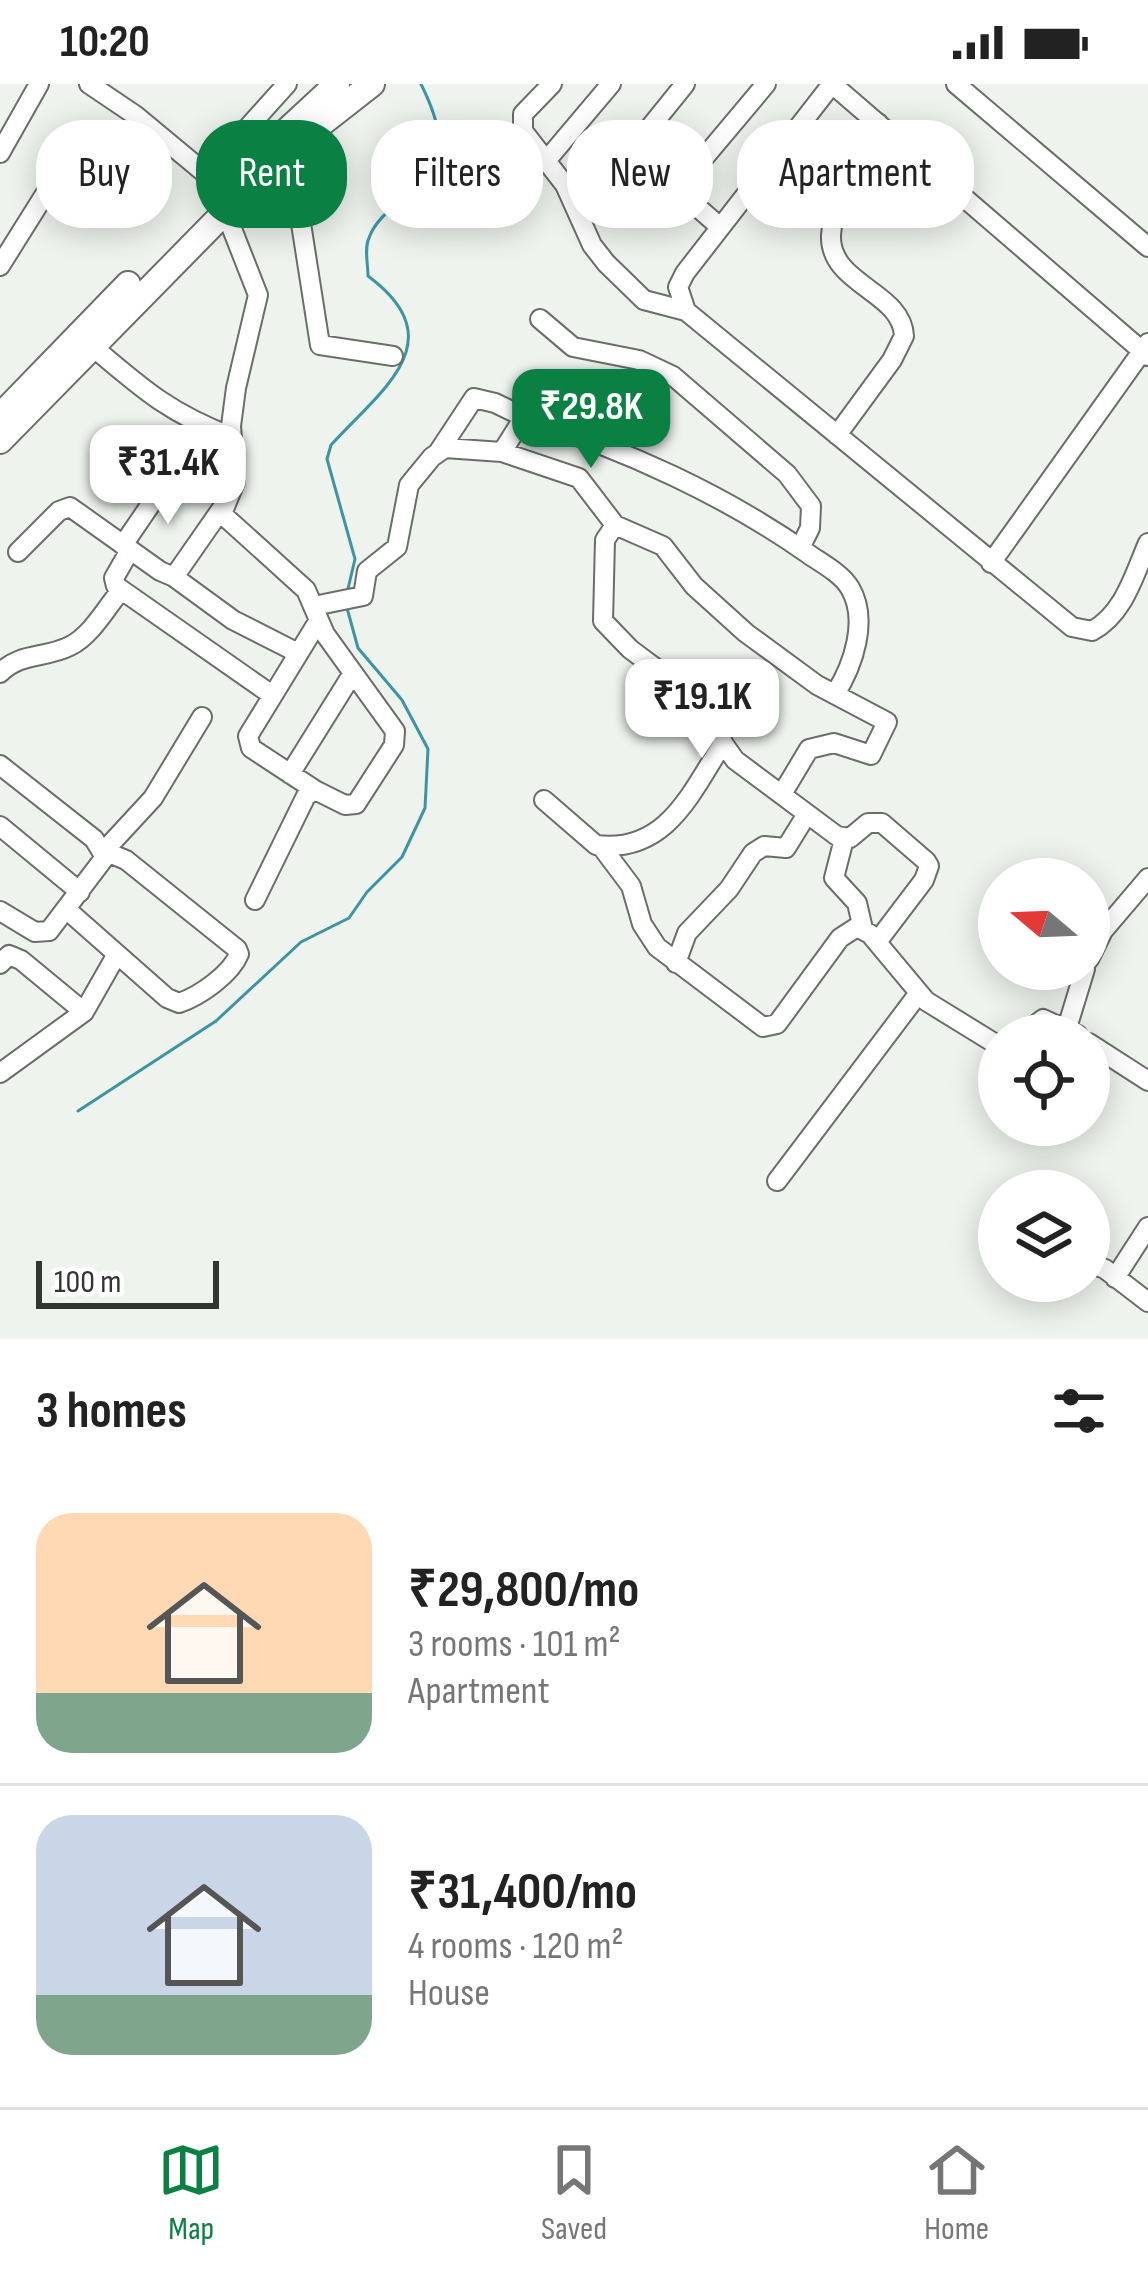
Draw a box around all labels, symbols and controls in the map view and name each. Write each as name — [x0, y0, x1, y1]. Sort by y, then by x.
text: 10:20 — [60, 15, 150, 70]
chip: Buy — [36, 120, 172, 228]
chip: Rent — [196, 120, 347, 228]
chip: Filters — [371, 120, 543, 228]
chip: New — [567, 120, 713, 228]
chip: Apartment — [737, 120, 974, 228]
pin: ₹29.8K — [493, 369, 689, 471]
text: ₹29.8K — [539, 384, 643, 431]
pin: ₹31.4K — [70, 425, 266, 527]
text: ₹31.4K — [117, 440, 219, 487]
pin: ₹19.1K — [604, 659, 800, 761]
text: ₹19.1K — [652, 674, 752, 721]
north arrow — [978, 858, 1110, 990]
map controls — [978, 858, 1110, 1302]
button: locate — [978, 1014, 1110, 1146]
button: layers — [978, 1170, 1110, 1302]
scale bar — [36, 1255, 219, 1308]
text: 100 m — [54, 1262, 121, 1302]
icon: filters — [1046, 1378, 1112, 1444]
text: 3 homes — [36, 1381, 187, 1442]
text: ₹29,800/mo — [408, 1560, 639, 1621]
icon: home — [132, 1561, 276, 1705]
text: 3 rooms · 101 m² — [408, 1621, 621, 1668]
text: Apartment — [408, 1668, 550, 1715]
text: ₹31,400/mo — [408, 1862, 637, 1923]
icon: home — [132, 1863, 276, 2007]
text: 4 rooms · 120 m² — [408, 1923, 624, 1970]
text: House — [408, 1970, 490, 2017]
tab: Map — [158, 2137, 224, 2249]
tab: Saved — [541, 2137, 607, 2249]
tab: Home — [924, 2137, 990, 2249]

